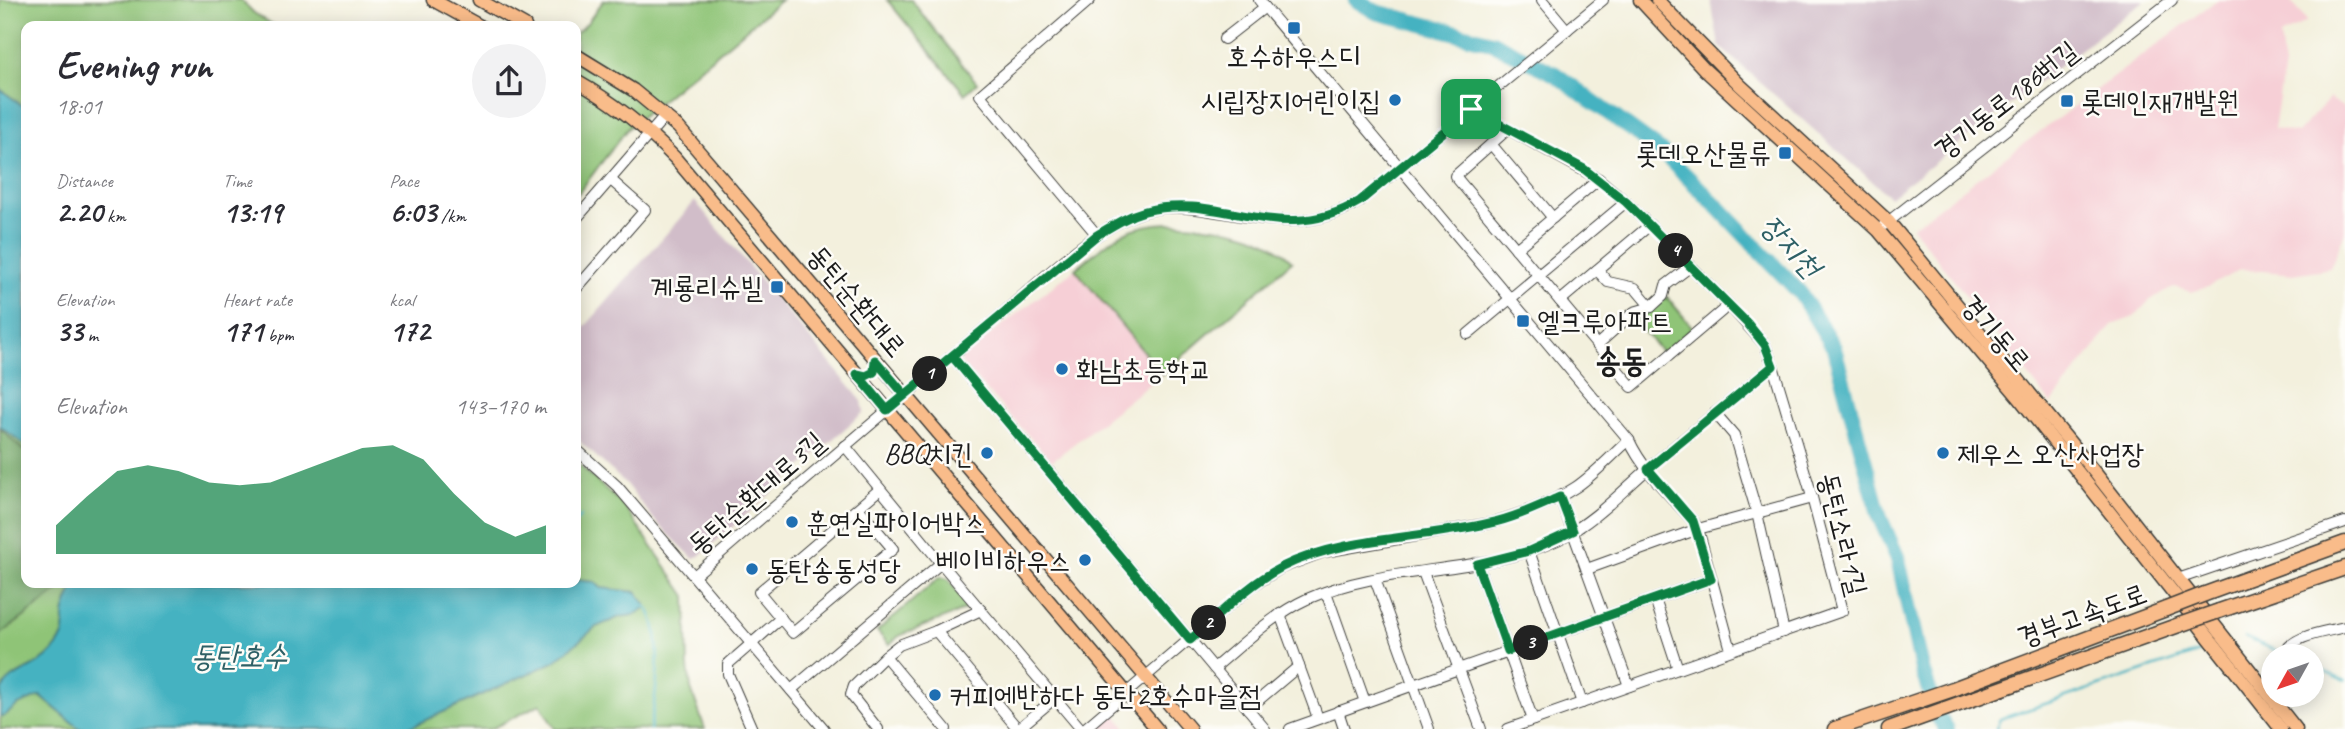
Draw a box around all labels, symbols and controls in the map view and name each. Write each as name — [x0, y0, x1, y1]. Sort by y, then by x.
marker: 호수하우스디 — [1286, 20, 1302, 36]
street label: 경기동로186번길 — [1927, 33, 2085, 167]
place label: 호수하우스디 — [1226, 39, 1362, 74]
text: Evening run — [56, 42, 212, 89]
button: share — [472, 44, 546, 118]
pin — [1441, 79, 1501, 139]
place label: 시립장지어린이집 — [1201, 83, 1381, 118]
place label: 롯데인재개발원 — [2081, 84, 2239, 119]
icon: arrive — [1452, 90, 1490, 128]
text: 18:01 — [56, 92, 102, 121]
marker: 시립장지어린이집 — [1387, 92, 1403, 108]
marker: 롯데인재개발원 — [2059, 93, 2075, 109]
place label: 롯데오산물류 — [1636, 136, 1771, 171]
marker: 롯데오산물류 — [1777, 145, 1793, 161]
text: Distance — [56, 169, 113, 193]
text: Time — [223, 169, 252, 193]
text: Pace — [389, 169, 419, 193]
text: 2.20 — [56, 193, 102, 231]
text: 13:19 — [223, 193, 282, 231]
text: 6:03 — [389, 193, 436, 231]
text: km — [102, 204, 126, 228]
text: /km — [436, 204, 466, 228]
water label: 장지천 — [1752, 207, 1832, 288]
pin: 4 — [1658, 233, 1694, 268]
street label: 동탄순환대로 — [800, 238, 914, 364]
text: 4 — [1671, 238, 1680, 262]
place label: 계룡리슈빌 — [650, 270, 763, 305]
marker: 계룡리슈빌 — [769, 279, 785, 295]
street label: 경기동로 — [1954, 287, 2038, 379]
text: Elevation — [56, 288, 114, 312]
text: Heart rate — [223, 288, 292, 312]
text: kcal — [389, 288, 414, 312]
place label: 엘크루아파트 — [1537, 304, 1672, 339]
text: 33 — [56, 312, 83, 350]
text: 171 — [223, 312, 263, 350]
text: 172 — [389, 312, 430, 350]
marker: 엘크루아파트 — [1515, 313, 1531, 329]
text: m — [83, 323, 98, 347]
text: bpm — [263, 323, 294, 347]
district label: 송동 — [1595, 340, 1647, 381]
place label: 화남초등학교 — [1076, 352, 1211, 387]
pin: 1 — [912, 356, 948, 392]
text: 1 — [925, 361, 934, 385]
marker: 화남초등학교 — [1054, 361, 1070, 377]
text: Elevation — [56, 392, 127, 421]
text: 143–170 m — [455, 392, 546, 421]
street label: 동탄순환대로3길 — [680, 424, 832, 562]
place label: BBQ치킨 — [884, 436, 973, 471]
place label: 제우스 오산사업장 — [1957, 436, 2144, 471]
marker: BBQ치킨 — [979, 445, 995, 461]
marker: 제우스 오산사업장 — [1935, 445, 1951, 461]
street label: 동탄소라1길 — [1811, 469, 1875, 599]
place label: 훈연실파이어박스 — [806, 505, 986, 540]
marker: 훈연실파이어박스 — [784, 514, 800, 530]
place label: 베이비하우스 — [936, 543, 1071, 578]
place label: 동탄송동성당 — [766, 552, 901, 587]
marker: 베이비하우스 — [1077, 552, 1093, 568]
marker: 동탄송동성당 — [744, 561, 760, 577]
street label: 경부고속도로 — [2012, 575, 2152, 655]
pin: 2 — [1192, 606, 1226, 640]
text: 2 — [1204, 610, 1213, 634]
pin: 3 — [1514, 626, 1548, 660]
text: 3 — [1526, 630, 1535, 654]
water label: 동탄호수 — [191, 637, 288, 675]
north arrow — [2261, 644, 2324, 707]
map controls — [2261, 644, 2324, 707]
place label: 커피에반하다 동탄2호수마을점 — [949, 678, 1261, 713]
marker: 커피에반하다 동탄2호수마을점 — [927, 687, 943, 703]

